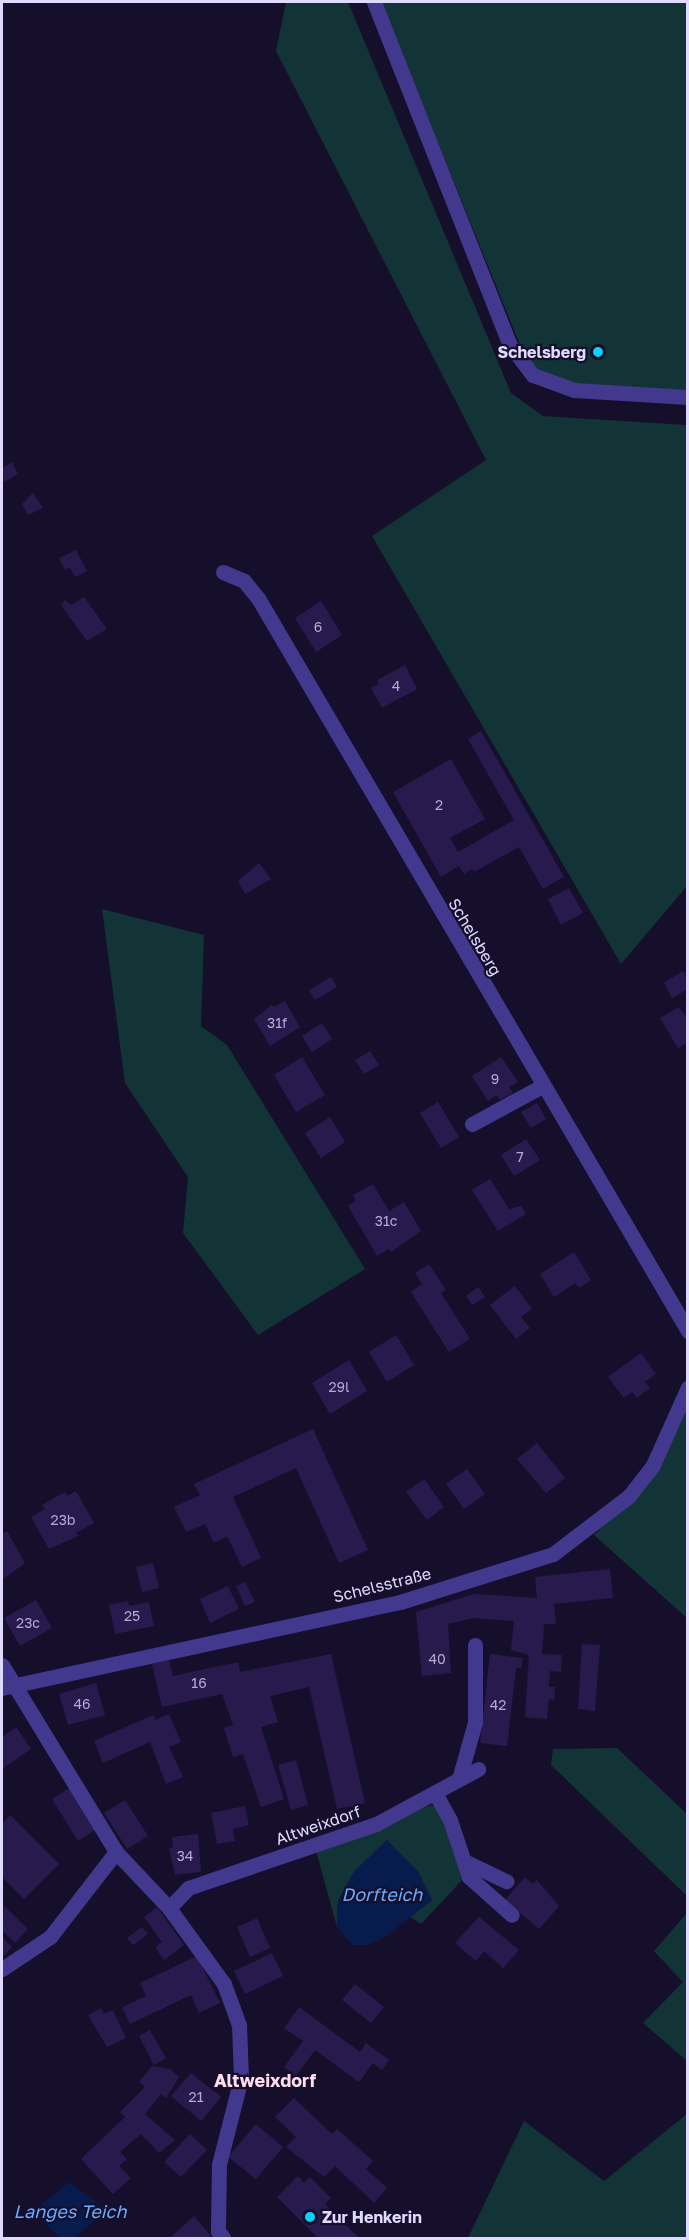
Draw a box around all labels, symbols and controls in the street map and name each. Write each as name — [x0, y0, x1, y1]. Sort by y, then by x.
place label: Schelsberg — [498, 342, 586, 362]
marker: Schelsberg — [591, 345, 605, 359]
house number: 6 — [314, 619, 322, 635]
house number: 4 — [392, 678, 400, 694]
house number: 2 — [435, 797, 443, 813]
street label: Schelsberg — [444, 895, 506, 979]
house number: 31f — [267, 1015, 287, 1031]
house number: 9 — [491, 1071, 499, 1087]
house number: 7 — [516, 1149, 524, 1165]
house number: 31c — [375, 1213, 397, 1229]
house number: 29l — [328, 1379, 350, 1395]
house number: 23b — [51, 1512, 75, 1528]
street label: Schelsstraße — [331, 1564, 433, 1606]
house number: 25 — [124, 1608, 140, 1624]
house number: 23c — [16, 1615, 40, 1631]
house number: 40 — [428, 1651, 446, 1667]
house number: 16 — [191, 1675, 207, 1691]
house number: 46 — [73, 1696, 91, 1712]
house number: 42 — [490, 1697, 506, 1713]
street label: Altweixdorf — [273, 1802, 363, 1848]
house number: 34 — [177, 1848, 193, 1864]
water label: Dorfteich — [342, 1883, 422, 1905]
district label: Altweixdorf — [214, 2069, 316, 2091]
house number: 21 — [189, 2089, 203, 2105]
water label: Langes Teich — [14, 2200, 126, 2222]
place label: Zur Henkerin — [322, 2207, 422, 2227]
marker: Zur Henkerin — [303, 2210, 317, 2224]

